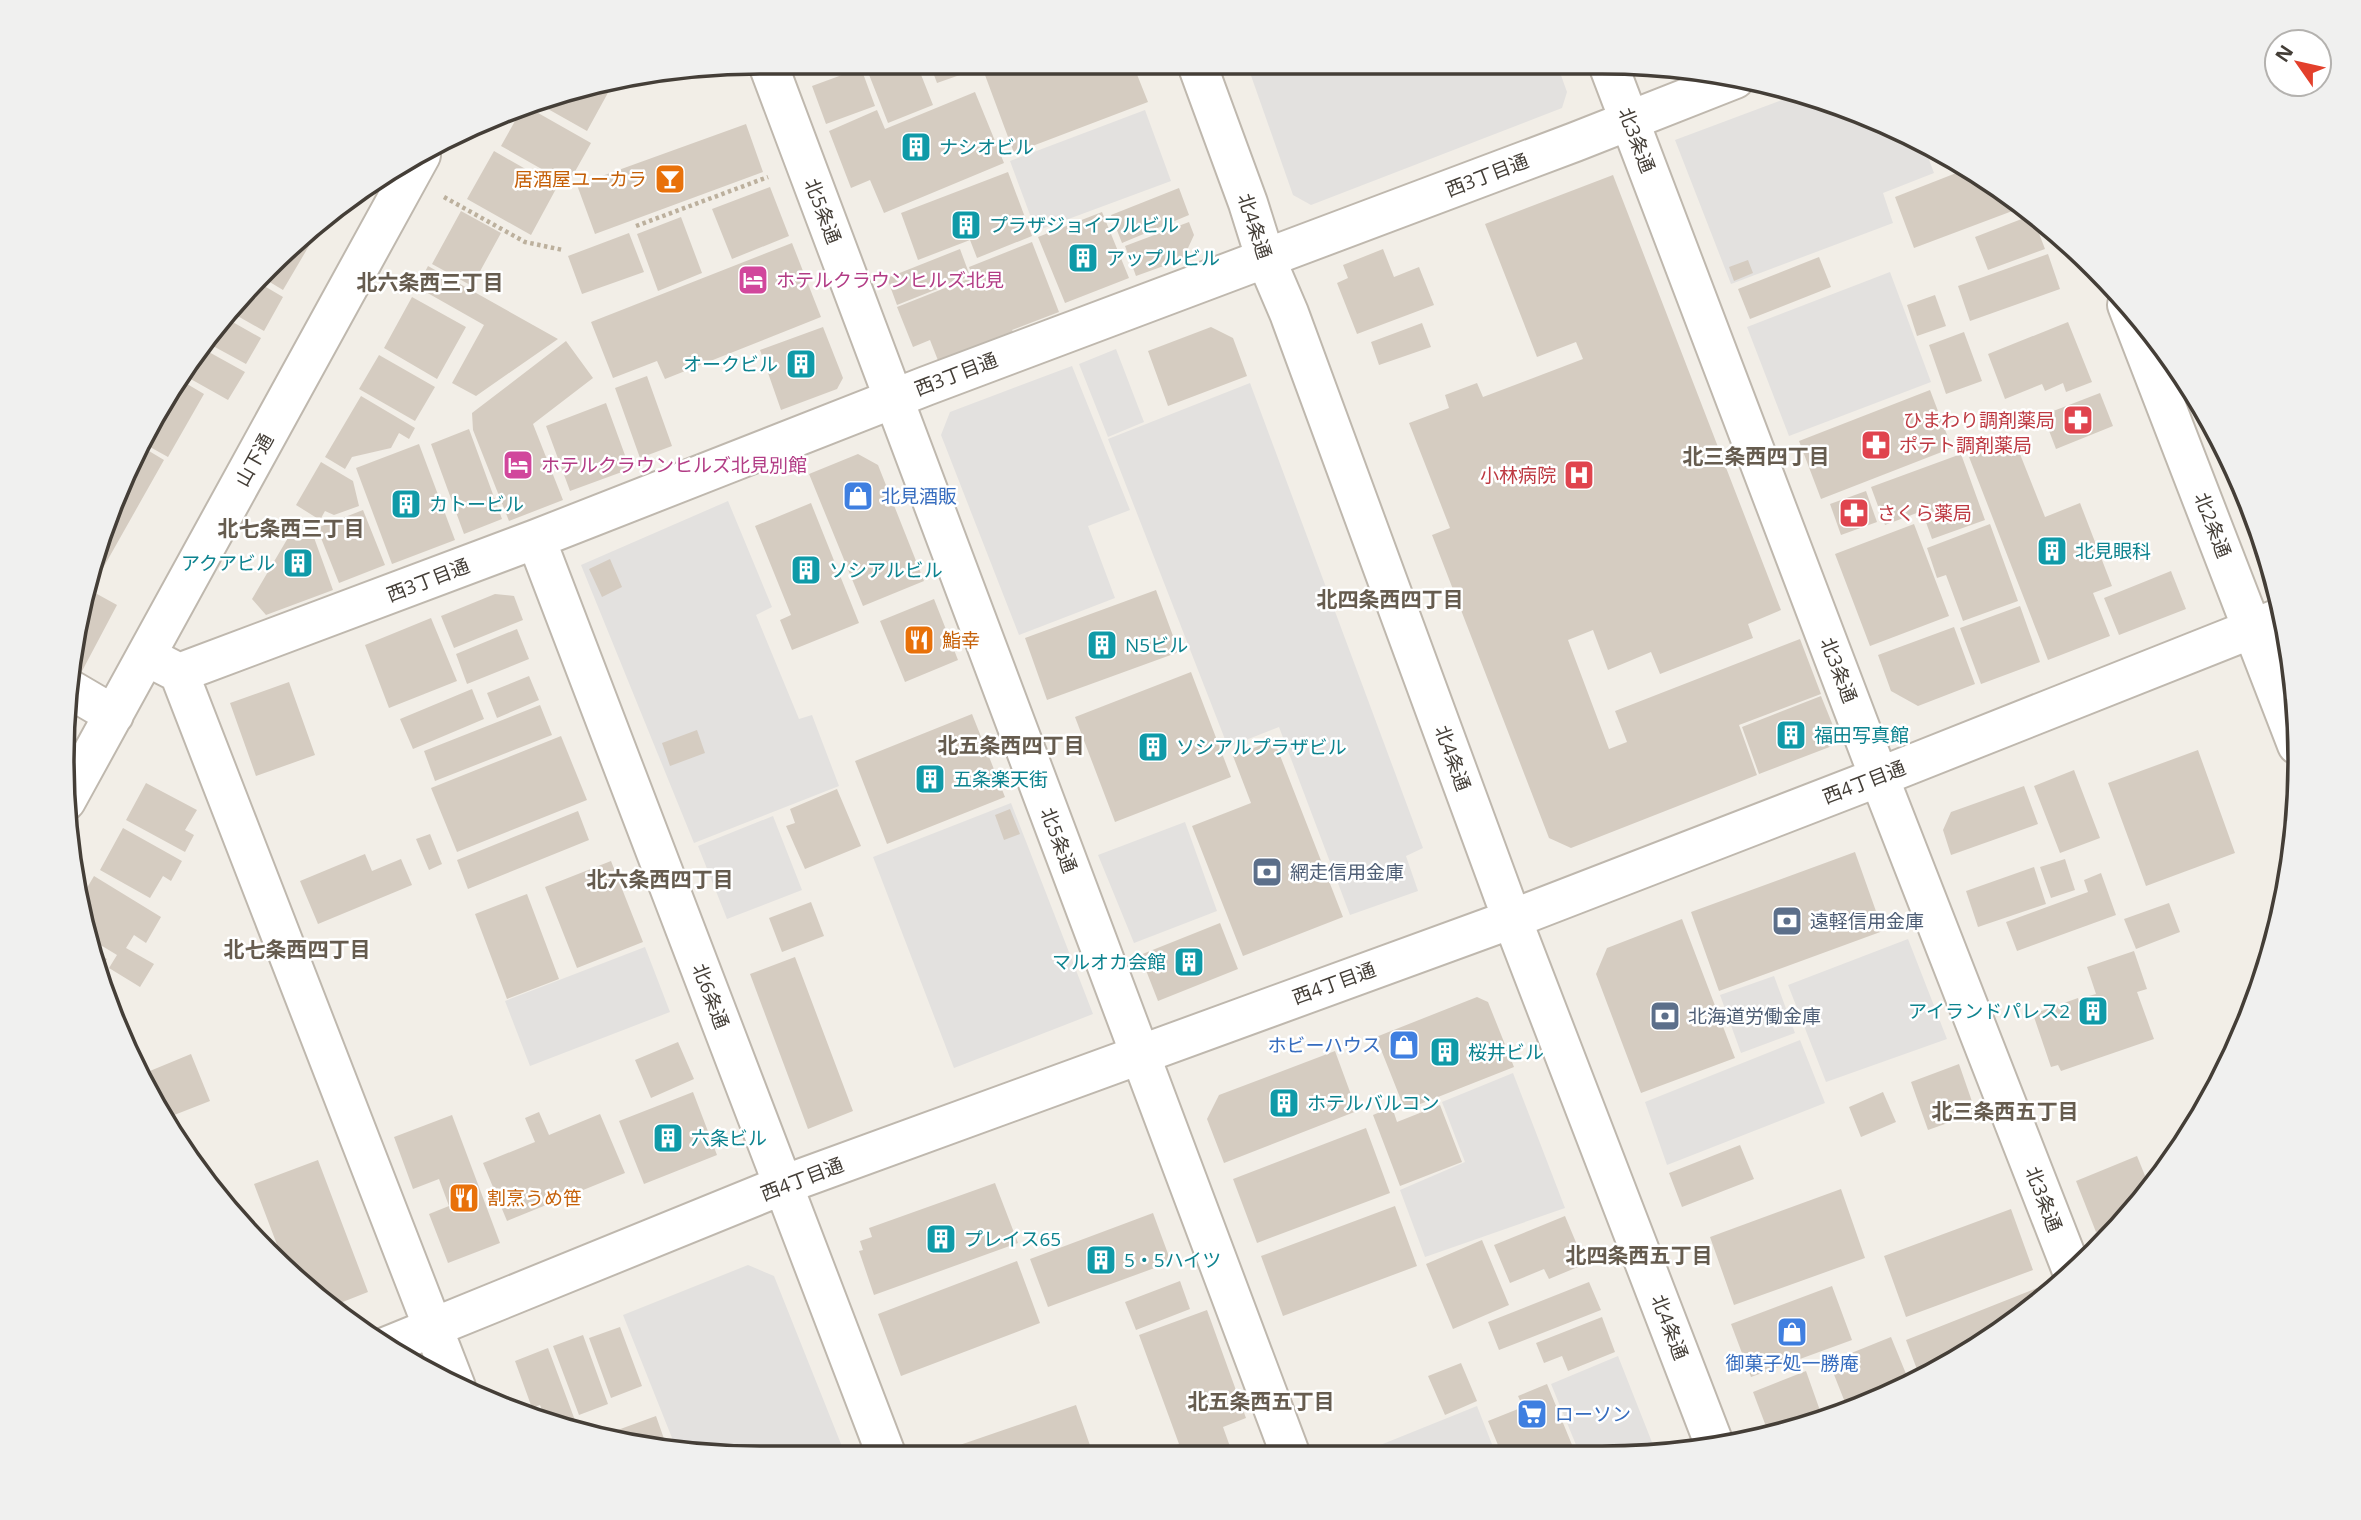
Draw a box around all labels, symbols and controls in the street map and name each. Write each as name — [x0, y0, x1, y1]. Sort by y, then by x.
north arrow — [2263, 28, 2333, 98]
text: N — [2269, 40, 2299, 67]
street label: 北3条通 — [1613, 104, 1661, 176]
building icon: ナシオビル — [899, 130, 933, 164]
place label: ナシオビル — [939, 134, 1034, 160]
street label: 西3丁目通 — [1442, 147, 1532, 203]
bar icon: 居酒屋ユーカラ — [653, 162, 687, 196]
place label: 居酒屋ユーカラ — [514, 166, 647, 192]
street label: 北5条通 — [799, 175, 847, 247]
street label: 北4条通 — [1232, 190, 1278, 262]
building icon: プラザジョイフルビル — [949, 208, 983, 242]
place label: プラザジョイフルビル — [989, 212, 1179, 238]
building icon: アップルビル — [1066, 241, 1100, 275]
place label: アップルビル — [1106, 245, 1220, 271]
hotel icon: ホテルクラウンヒルズ北見 — [736, 263, 770, 297]
place label: ホテルクラウンヒルズ北見 — [776, 267, 1004, 293]
district label: 北六条西三丁目 — [357, 268, 504, 296]
street label: 西3丁目通 — [911, 346, 1001, 402]
building icon: オークビル — [784, 347, 818, 381]
place label: オークビル — [683, 351, 778, 377]
pharmacy icon: ひまわり調剤薬局 — [2061, 403, 2095, 437]
place label: ひまわり調剤薬局 — [1903, 407, 2055, 433]
pharmacy icon: ポテト調剤薬局 — [1859, 428, 1893, 462]
street label: 山下通 — [229, 429, 279, 491]
place label: ポテト調剤薬局 — [1899, 432, 2032, 458]
district label: 北三条西四丁目 — [1683, 442, 1830, 470]
hotel icon: ホテルクラウンヒルズ北見別館 — [501, 448, 535, 482]
place label: ホテルクラウンヒルズ北見別館 — [541, 452, 807, 478]
hospital icon: 小林病院 — [1562, 458, 1596, 492]
place label: 小林病院 — [1480, 462, 1556, 488]
shop icon: 北見酒販 — [841, 479, 875, 513]
place label: 北見酒販 — [881, 483, 957, 509]
building icon: カトービル — [389, 487, 423, 521]
street label: 北2条通 — [2189, 489, 2237, 561]
place label: カトービル — [429, 491, 524, 517]
pharmacy icon: さくら薬局 — [1837, 496, 1871, 530]
place label: さくら薬局 — [1877, 500, 1972, 526]
district label: 北七条西三丁目 — [218, 514, 365, 542]
building icon: 北見眼科 — [2035, 534, 2069, 568]
place label: 北見眼科 — [2075, 538, 2151, 564]
building icon: アクアビル — [281, 546, 315, 580]
place label: アクアビル — [181, 550, 275, 576]
street label: 西3丁目通 — [383, 552, 473, 608]
building icon: ソシアルビル — [789, 553, 823, 587]
place label: ソシアルビル — [829, 557, 943, 583]
district label: 北四条西四丁目 — [1317, 585, 1464, 613]
restaurant icon: 鮨幸 — [902, 623, 936, 657]
place label: 鮨幸 — [942, 627, 980, 653]
building icon: N5ビル — [1085, 628, 1119, 662]
place label: N5ビル — [1125, 632, 1188, 658]
street label: 北3条通 — [1815, 634, 1863, 706]
building icon: 福田写真館 — [1774, 718, 1808, 752]
street label: 北4条通 — [1429, 722, 1477, 794]
place label: 福田写真館 — [1814, 722, 1909, 748]
building icon: ソシアルプラザビル — [1136, 730, 1170, 764]
district label: 北五条西四丁目 — [938, 731, 1085, 759]
place label: ソシアルプラザビル — [1176, 734, 1347, 760]
street label: 西4丁目通 — [1819, 754, 1909, 810]
building icon: 五条楽天街 — [913, 762, 947, 796]
place label: 五条楽天街 — [953, 766, 1048, 792]
street label: 北5条通 — [1035, 804, 1083, 876]
bank icon: 網走信用金庫 — [1250, 855, 1284, 889]
place label: 網走信用金庫 — [1290, 859, 1404, 885]
district label: 北六条西四丁目 — [587, 865, 734, 893]
bank icon: 遠軽信用金庫 — [1770, 904, 1804, 938]
place label: 遠軽信用金庫 — [1810, 908, 1924, 934]
district label: 北七条西四丁目 — [224, 935, 371, 963]
building icon: マルオカ会館 — [1172, 945, 1206, 979]
place label: マルオカ会館 — [1052, 949, 1166, 975]
street label: 西4丁目通 — [1289, 956, 1379, 1010]
street label: 北6条通 — [687, 960, 735, 1032]
building icon: アイランドパレス2 — [2076, 994, 2110, 1028]
place label: アイランドパレス2 — [1908, 998, 2070, 1024]
bank icon: 北海道労働金庫 — [1648, 999, 1682, 1033]
place label: 北海道労働金庫 — [1688, 1003, 1821, 1029]
shop icon: ホビーハウス — [1387, 1028, 1421, 1062]
place label: ホビーハウス — [1267, 1032, 1381, 1058]
building icon: 桜井ビル — [1428, 1035, 1462, 1069]
place label: 桜井ビル — [1468, 1039, 1544, 1065]
building icon: ホテルバルコン — [1267, 1086, 1301, 1120]
place label: ホテルバルコン — [1307, 1090, 1440, 1116]
district label: 北三条西五丁目 — [1932, 1097, 2079, 1125]
building icon: 六条ビル — [651, 1121, 685, 1155]
place label: 六条ビル — [691, 1125, 767, 1151]
street label: 西4丁目通 — [757, 1151, 847, 1207]
street label: 北3条通 — [2020, 1163, 2068, 1235]
restaurant icon: 割烹うめ笹 — [447, 1181, 481, 1215]
place label: 割烹うめ笹 — [487, 1185, 582, 1211]
building icon: プレイス65 — [924, 1222, 958, 1256]
place label: プレイス65 — [964, 1226, 1061, 1252]
district label: 北四条西五丁目 — [1566, 1241, 1713, 1269]
building icon: 5・5ハイツ — [1084, 1243, 1118, 1277]
place label: 5・5ハイツ — [1124, 1247, 1221, 1273]
street label: 北4条通 — [1646, 1291, 1694, 1363]
shop icon: 御菓子処一勝庵 — [1775, 1315, 1809, 1349]
place label: 御菓子処一勝庵 — [1725, 1350, 1859, 1376]
district label: 北五条西五丁目 — [1188, 1387, 1335, 1415]
supermarket icon: ローソン — [1515, 1397, 1549, 1431]
place label: ローソン — [1555, 1401, 1631, 1427]

